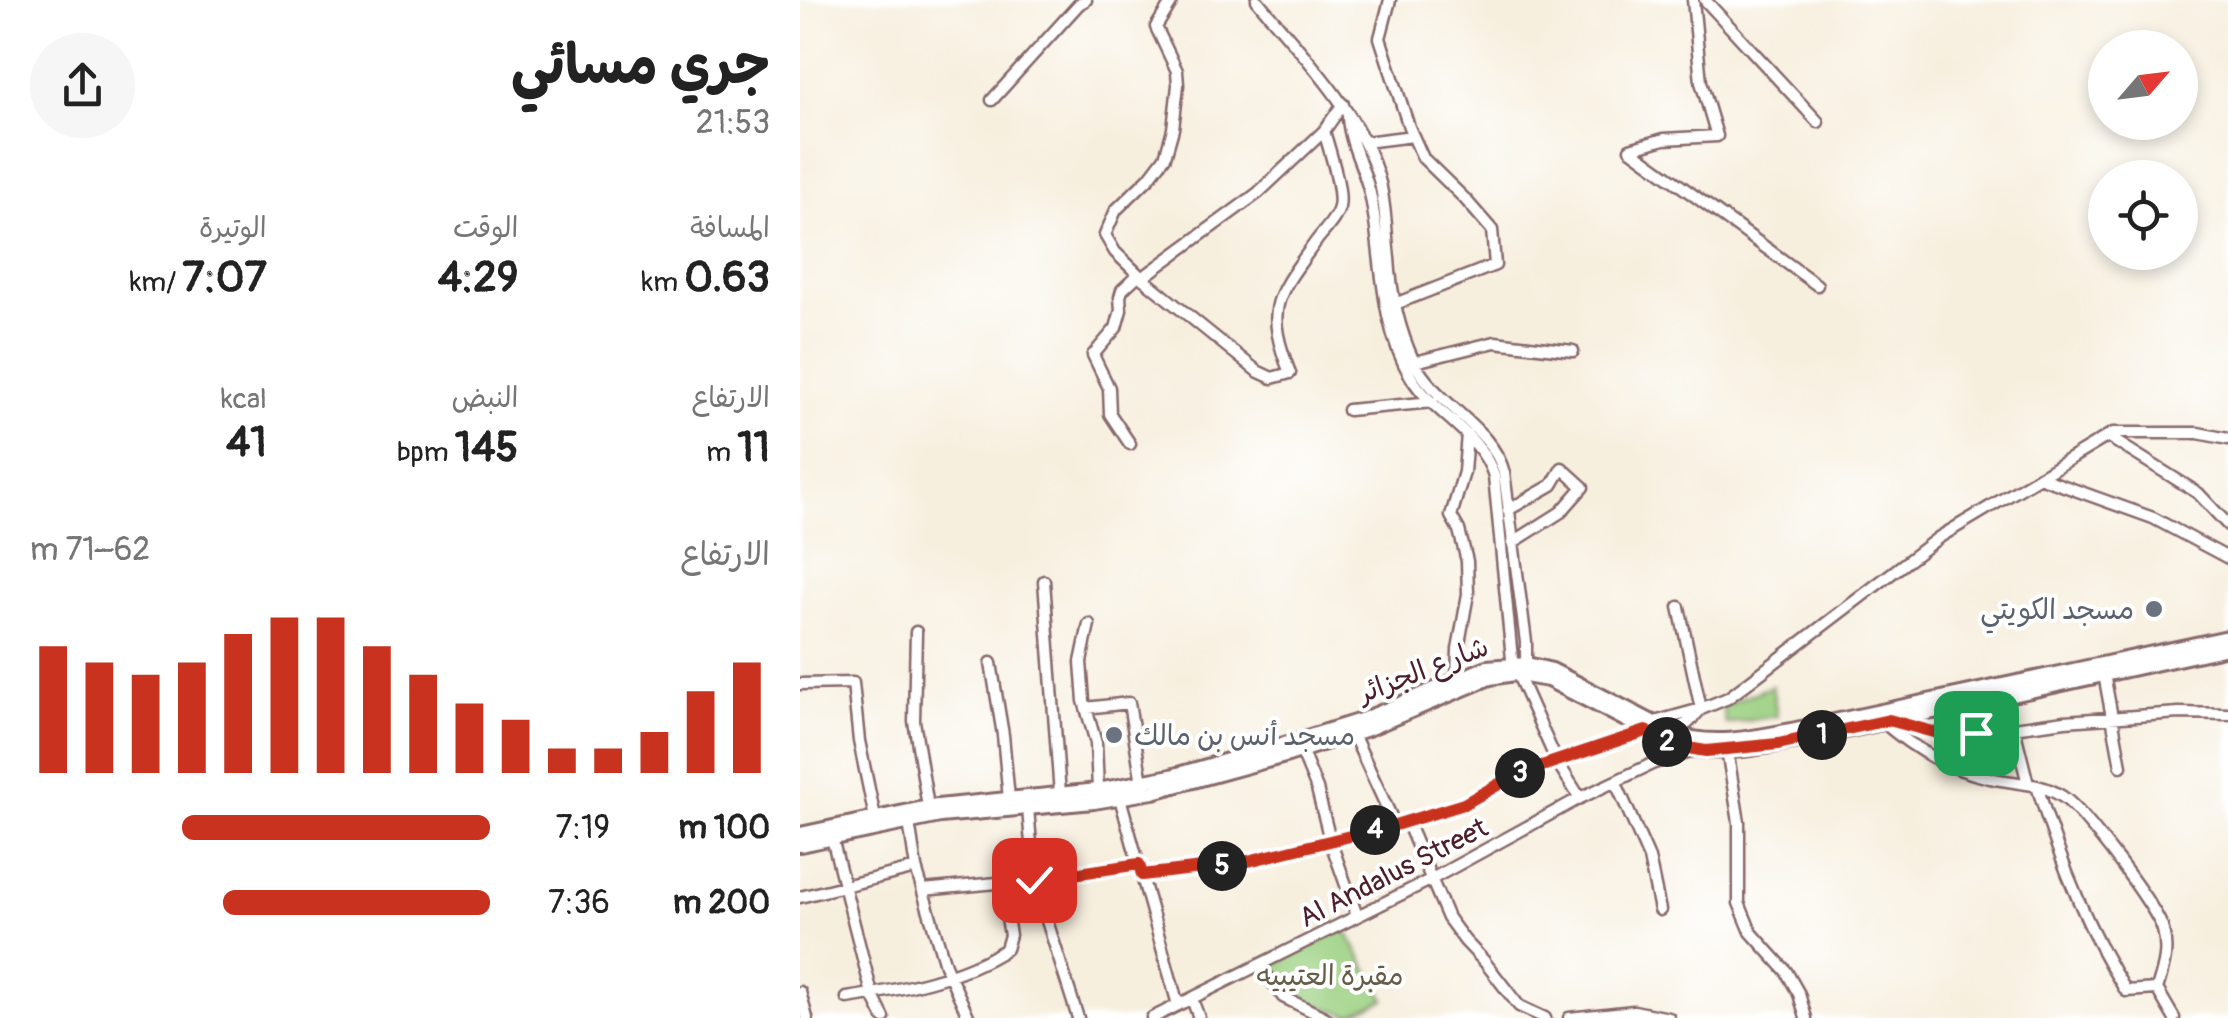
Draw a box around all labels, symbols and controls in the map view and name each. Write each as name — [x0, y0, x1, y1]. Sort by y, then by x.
north arrow — [2088, 30, 2198, 140]
map controls — [2088, 30, 2198, 270]
text: جري مسائي — [511, 31, 770, 100]
button: share — [30, 33, 135, 138]
text: 21:53 — [696, 103, 770, 143]
button: locate — [2088, 160, 2198, 270]
text: الوتيرة — [199, 211, 267, 246]
text: الوقت — [453, 211, 518, 246]
text: المسافة — [690, 211, 770, 246]
text: 7:07 — [182, 252, 267, 304]
text: 4:29 — [438, 252, 518, 304]
text: 0.63 — [684, 252, 770, 304]
text: /km — [130, 265, 182, 300]
text: km — [642, 265, 684, 300]
text: النبض — [451, 381, 518, 416]
text: الارتفاع — [691, 381, 770, 416]
text: kcal — [221, 382, 267, 417]
text: 41 — [226, 417, 267, 469]
text: 145 — [455, 422, 518, 474]
text: 11 — [737, 422, 770, 474]
text: bpm — [397, 435, 455, 470]
text: m — [706, 435, 737, 470]
text: 62–71 m — [30, 530, 150, 570]
text: الارتفاع — [680, 535, 770, 575]
place label: مسجد الكويتي — [1980, 593, 2134, 634]
marker: مسجد الكويتي — [2143, 598, 2165, 620]
street label: شارع الجزائر — [1352, 630, 1494, 713]
pin — [1934, 691, 2019, 776]
icon: arrive — [1949, 706, 2004, 761]
pin: 1 — [1797, 710, 1847, 760]
pin: 2 — [1642, 717, 1692, 767]
text: 1 — [1817, 717, 1827, 752]
place label: مسجد أنس بن مالك — [1134, 719, 1355, 754]
marker: مسجد أنس بن مالك — [1103, 724, 1125, 746]
text: 2 — [1659, 724, 1675, 759]
pin: 3 — [1495, 748, 1545, 798]
text: 3 — [1512, 755, 1528, 790]
pin: 4 — [1350, 805, 1400, 855]
text: 7:19 — [556, 808, 610, 848]
text: 100 m — [678, 808, 770, 848]
street label: Al Andalus Street — [1294, 810, 1494, 936]
text: 4 — [1367, 812, 1383, 847]
pin — [992, 838, 1077, 923]
pin: 5 — [1197, 841, 1247, 891]
text: 5 — [1214, 848, 1230, 883]
icon: check — [1007, 853, 1062, 908]
text: 7:36 — [548, 883, 610, 923]
text: 200 m — [673, 883, 770, 923]
park label: مقبرة العتيبيه — [1257, 959, 1403, 994]

